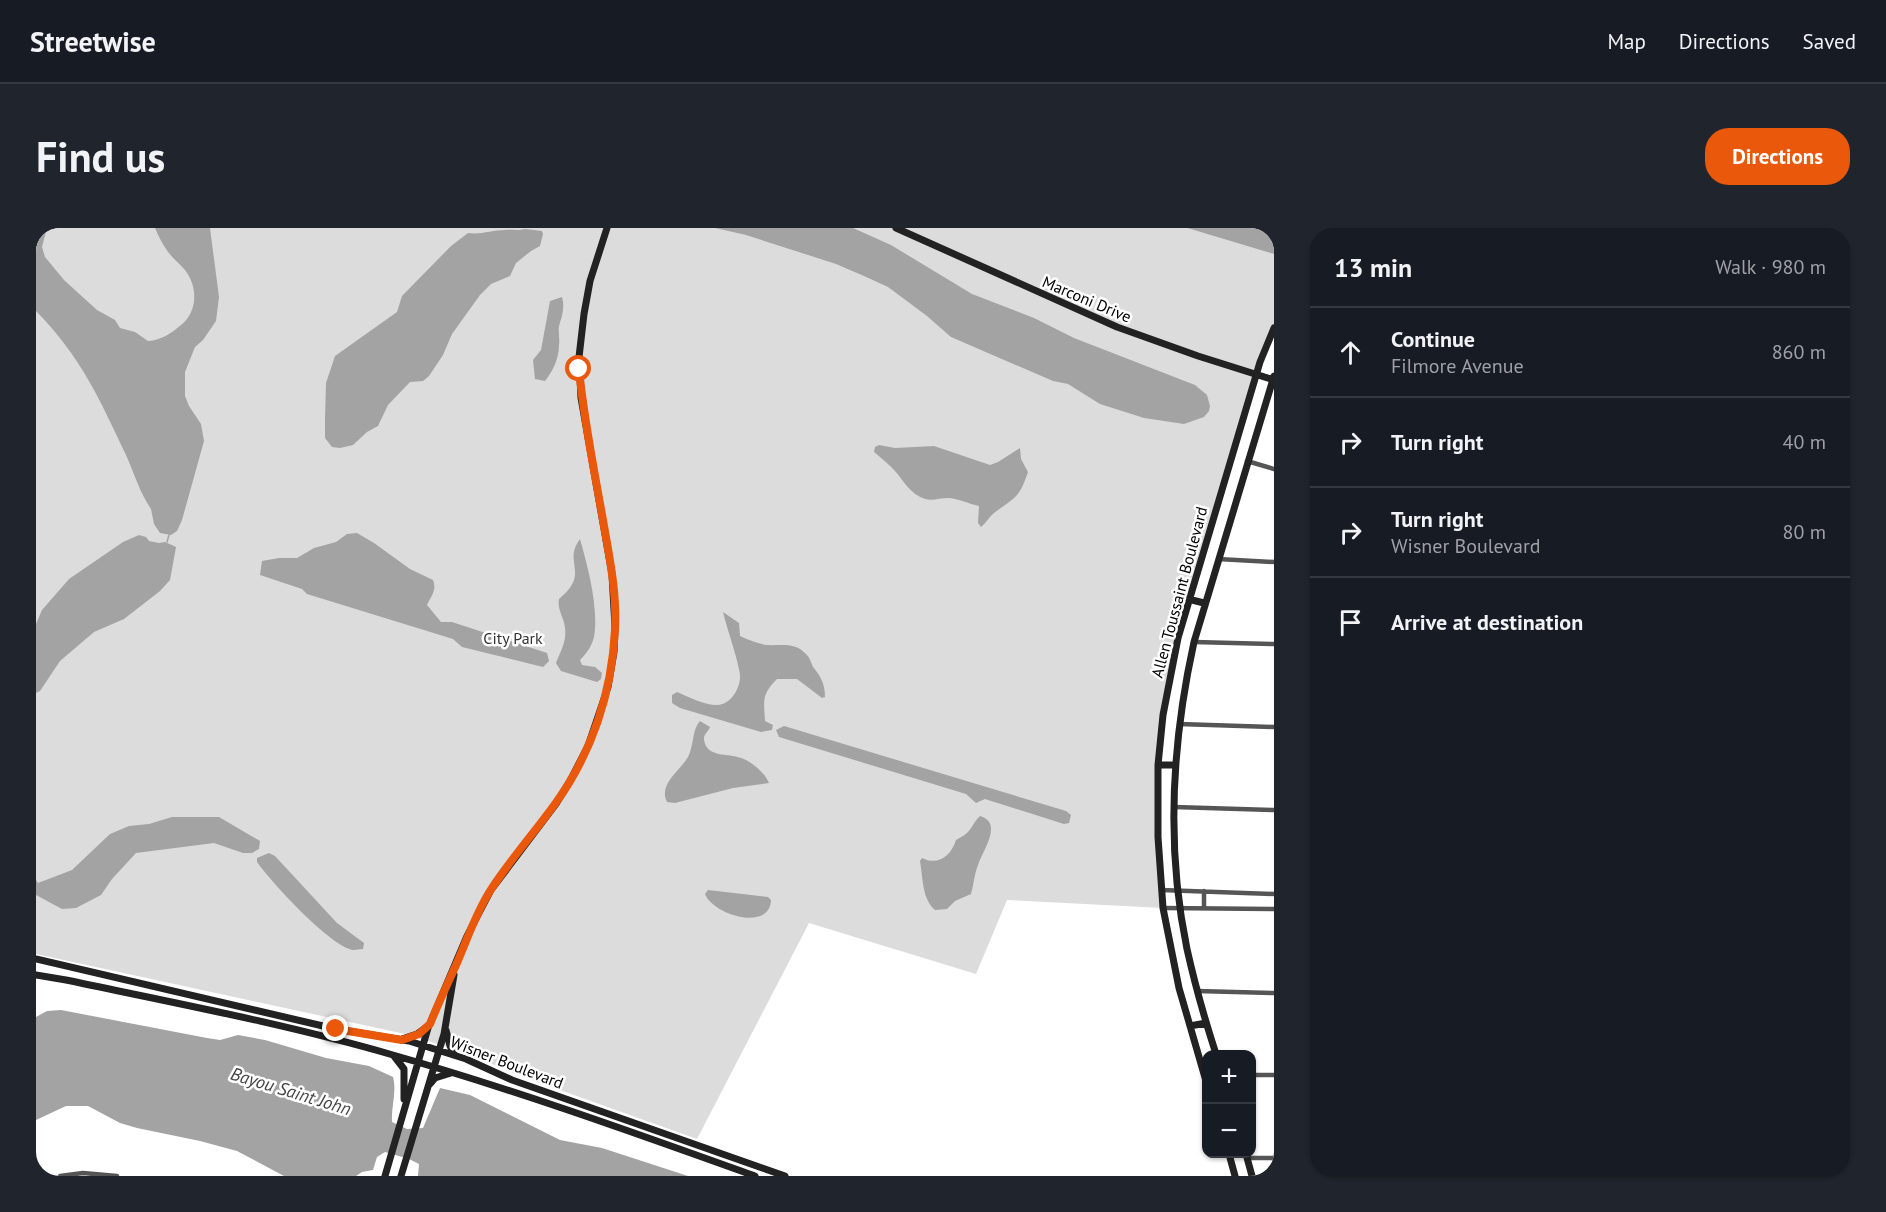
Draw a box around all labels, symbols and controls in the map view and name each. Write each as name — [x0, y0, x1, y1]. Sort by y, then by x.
text: Streetwise — [30, 23, 156, 60]
text: Map — [1607, 28, 1646, 55]
text: Directions — [1679, 28, 1770, 55]
text: Saved — [1803, 28, 1856, 55]
button: Directions — [1705, 128, 1850, 185]
text: Find us — [36, 129, 165, 184]
text: 13 min — [1334, 251, 1412, 284]
text: Walk · 980 m — [1715, 254, 1826, 280]
street label: Marconi Drive — [1040, 271, 1134, 327]
text: Continue — [1391, 325, 1475, 353]
icon: ahead — [1334, 336, 1367, 369]
text: 860 m — [1772, 339, 1826, 365]
text: Filmore Avenue — [1391, 353, 1524, 379]
route start — [565, 355, 591, 381]
icon: right — [1334, 426, 1367, 459]
text: Turn right — [1391, 428, 1483, 456]
text: 40 m — [1783, 429, 1826, 455]
street label: Allen Toussaint Boulevard — [1147, 504, 1211, 680]
text: Turn right — [1391, 505, 1483, 533]
icon: right — [1334, 516, 1367, 549]
text: 80 m — [1783, 519, 1826, 545]
text: Wisner Boulevard — [1391, 533, 1540, 559]
icon: arrive — [1334, 606, 1367, 639]
text: Arrive at destination — [1391, 608, 1583, 636]
park label: City Park — [483, 628, 543, 648]
route end — [322, 1015, 348, 1041]
street label: Wisner Boulevard — [448, 1031, 566, 1093]
map controls — [1202, 1050, 1256, 1158]
button: + — [1202, 1050, 1256, 1104]
water label: Bayou Saint John — [228, 1062, 354, 1120]
button: − — [1202, 1104, 1256, 1158]

